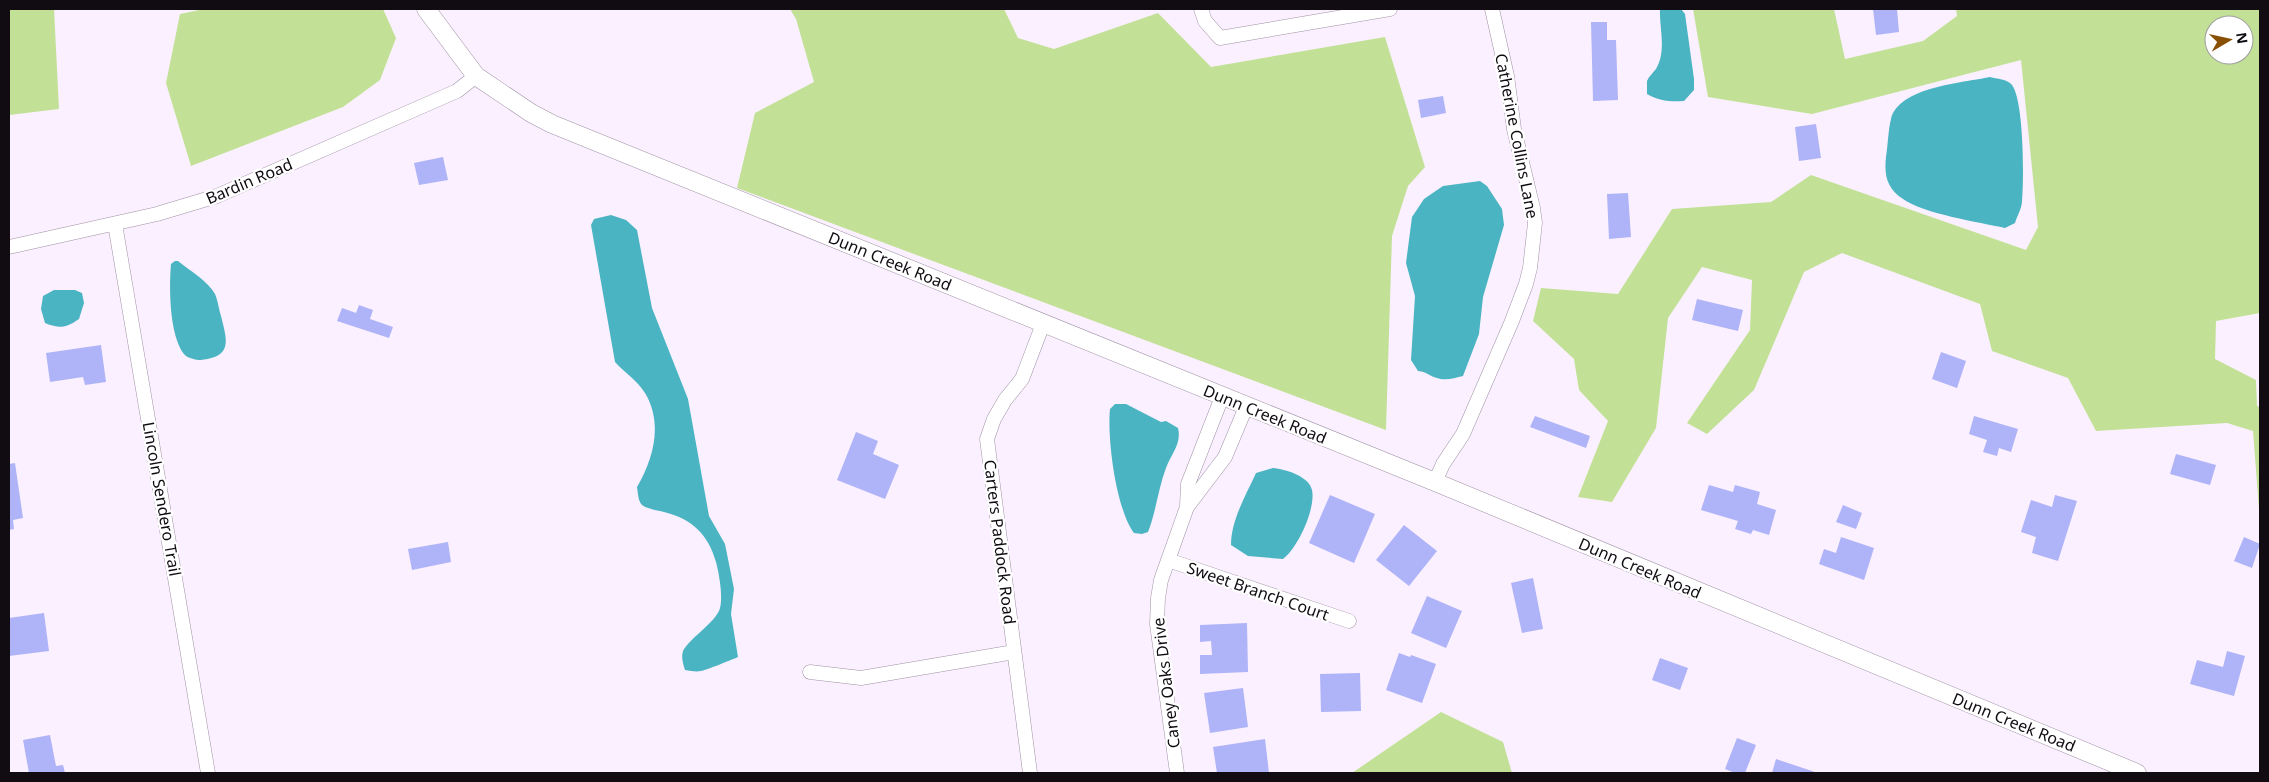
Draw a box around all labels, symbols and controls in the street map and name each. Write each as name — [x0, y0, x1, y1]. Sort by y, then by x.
north arrow — [2204, 15, 2254, 65]
text: N — [2232, 31, 2253, 45]
street label: Catherine Collins Lane — [1490, 52, 1544, 220]
street label: Bardin Road — [202, 153, 296, 209]
street label: Dunn Creek Road — [825, 226, 955, 296]
street label: Dunn Creek Road — [1200, 379, 1330, 449]
street label: Lincoln Sendero Trail — [138, 420, 186, 578]
street label: Carters Paddock Road — [979, 458, 1021, 626]
street label: Dunn Creek Road — [1575, 532, 1705, 604]
street label: Sweet Branch Court — [1184, 556, 1332, 626]
street label: Caney Oaks Drive — [1147, 616, 1185, 750]
street label: Dunn Creek Road — [1949, 687, 2079, 757]

